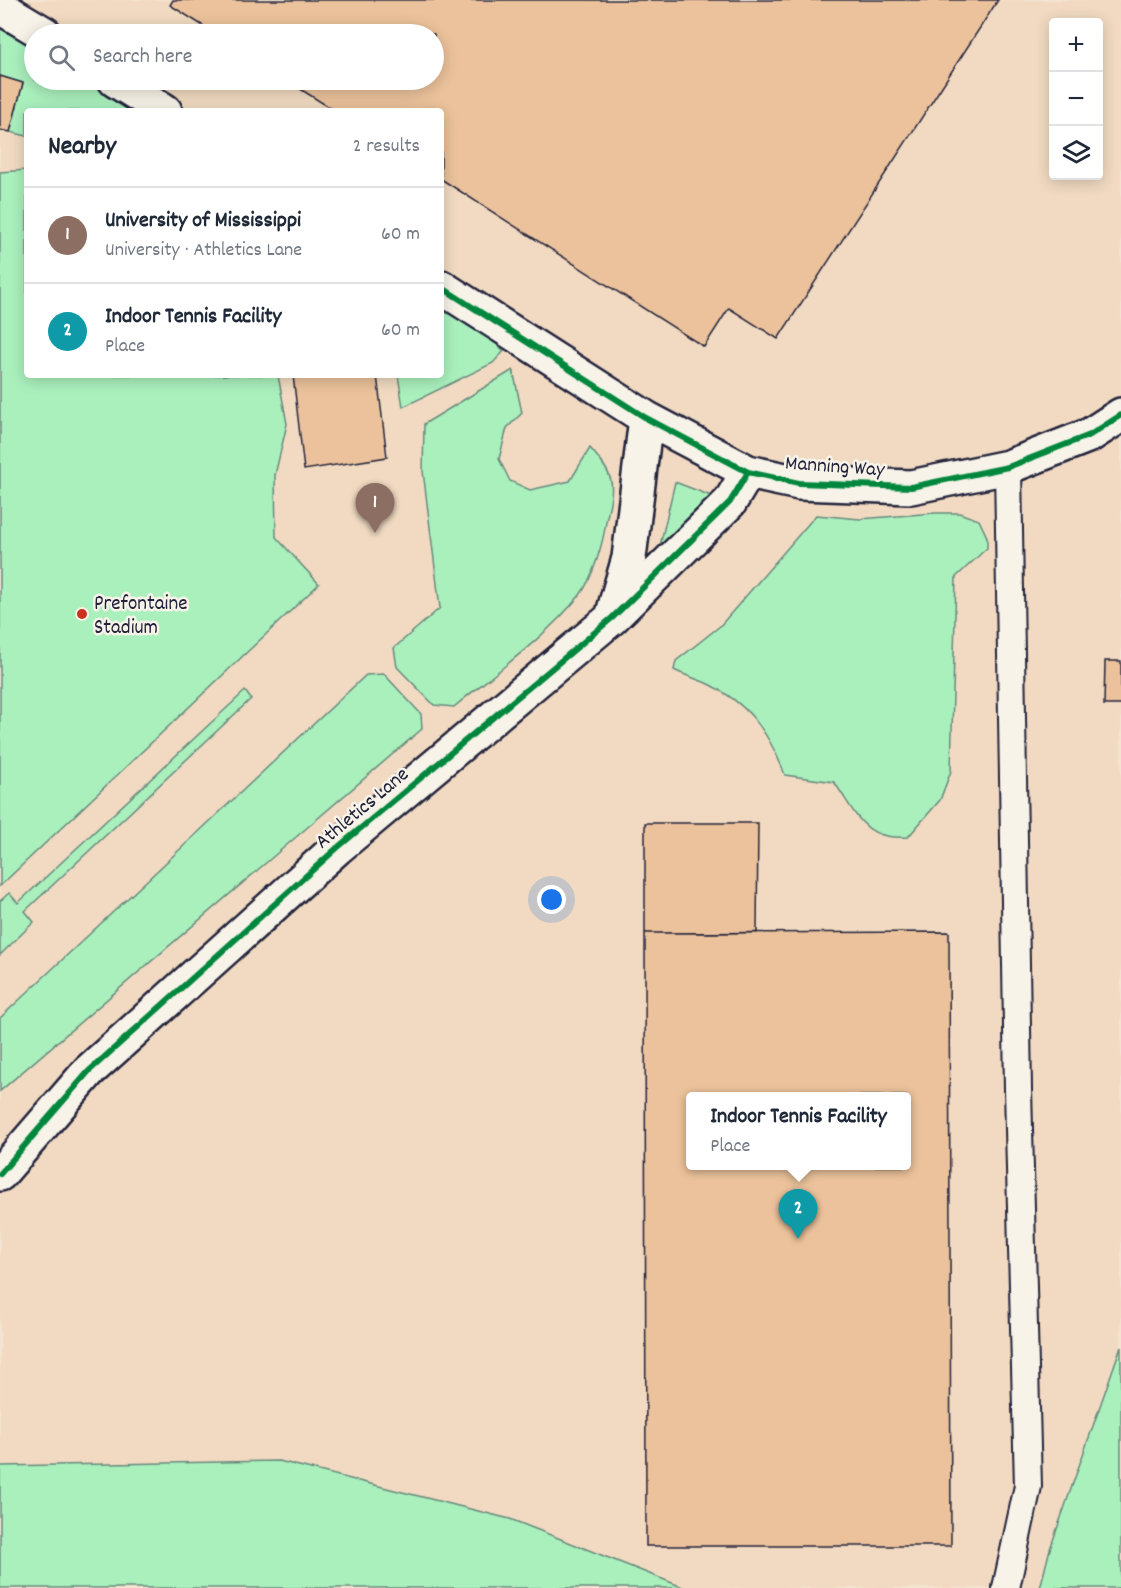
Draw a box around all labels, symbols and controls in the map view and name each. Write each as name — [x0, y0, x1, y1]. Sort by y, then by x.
map controls — [1049, 18, 1103, 180]
button: + — [1049, 18, 1103, 72]
search box — [24, 24, 444, 90]
icon: search — [45, 41, 78, 74]
text: Search here — [93, 42, 192, 73]
button: − — [1049, 72, 1103, 126]
button: layers — [1049, 126, 1103, 180]
text: Nearby — [48, 129, 116, 166]
text: 2 results — [353, 133, 420, 161]
text: University of Mississippi — [105, 206, 301, 237]
text: 1 — [65, 221, 70, 249]
text: 60 m — [381, 221, 420, 249]
text: University · Athletics Lane — [105, 237, 302, 265]
text: Indoor Tennis Facility — [105, 302, 282, 333]
text: 2 — [63, 317, 72, 345]
text: 60 m — [381, 317, 420, 345]
text: Place — [105, 333, 145, 361]
street label: Manning Way — [784, 450, 886, 486]
pin: 1 — [356, 484, 394, 533]
place label: Prefontaine Stadium — [94, 590, 187, 644]
marker: Prefontaine Stadium — [75, 607, 89, 621]
street label: Athletics Lane — [310, 761, 416, 857]
your location — [537, 885, 566, 914]
popup — [686, 1092, 911, 1170]
text: Indoor Tennis Facility — [710, 1102, 887, 1133]
text: Place — [710, 1133, 750, 1161]
pin: 2 — [778, 1190, 818, 1239]

